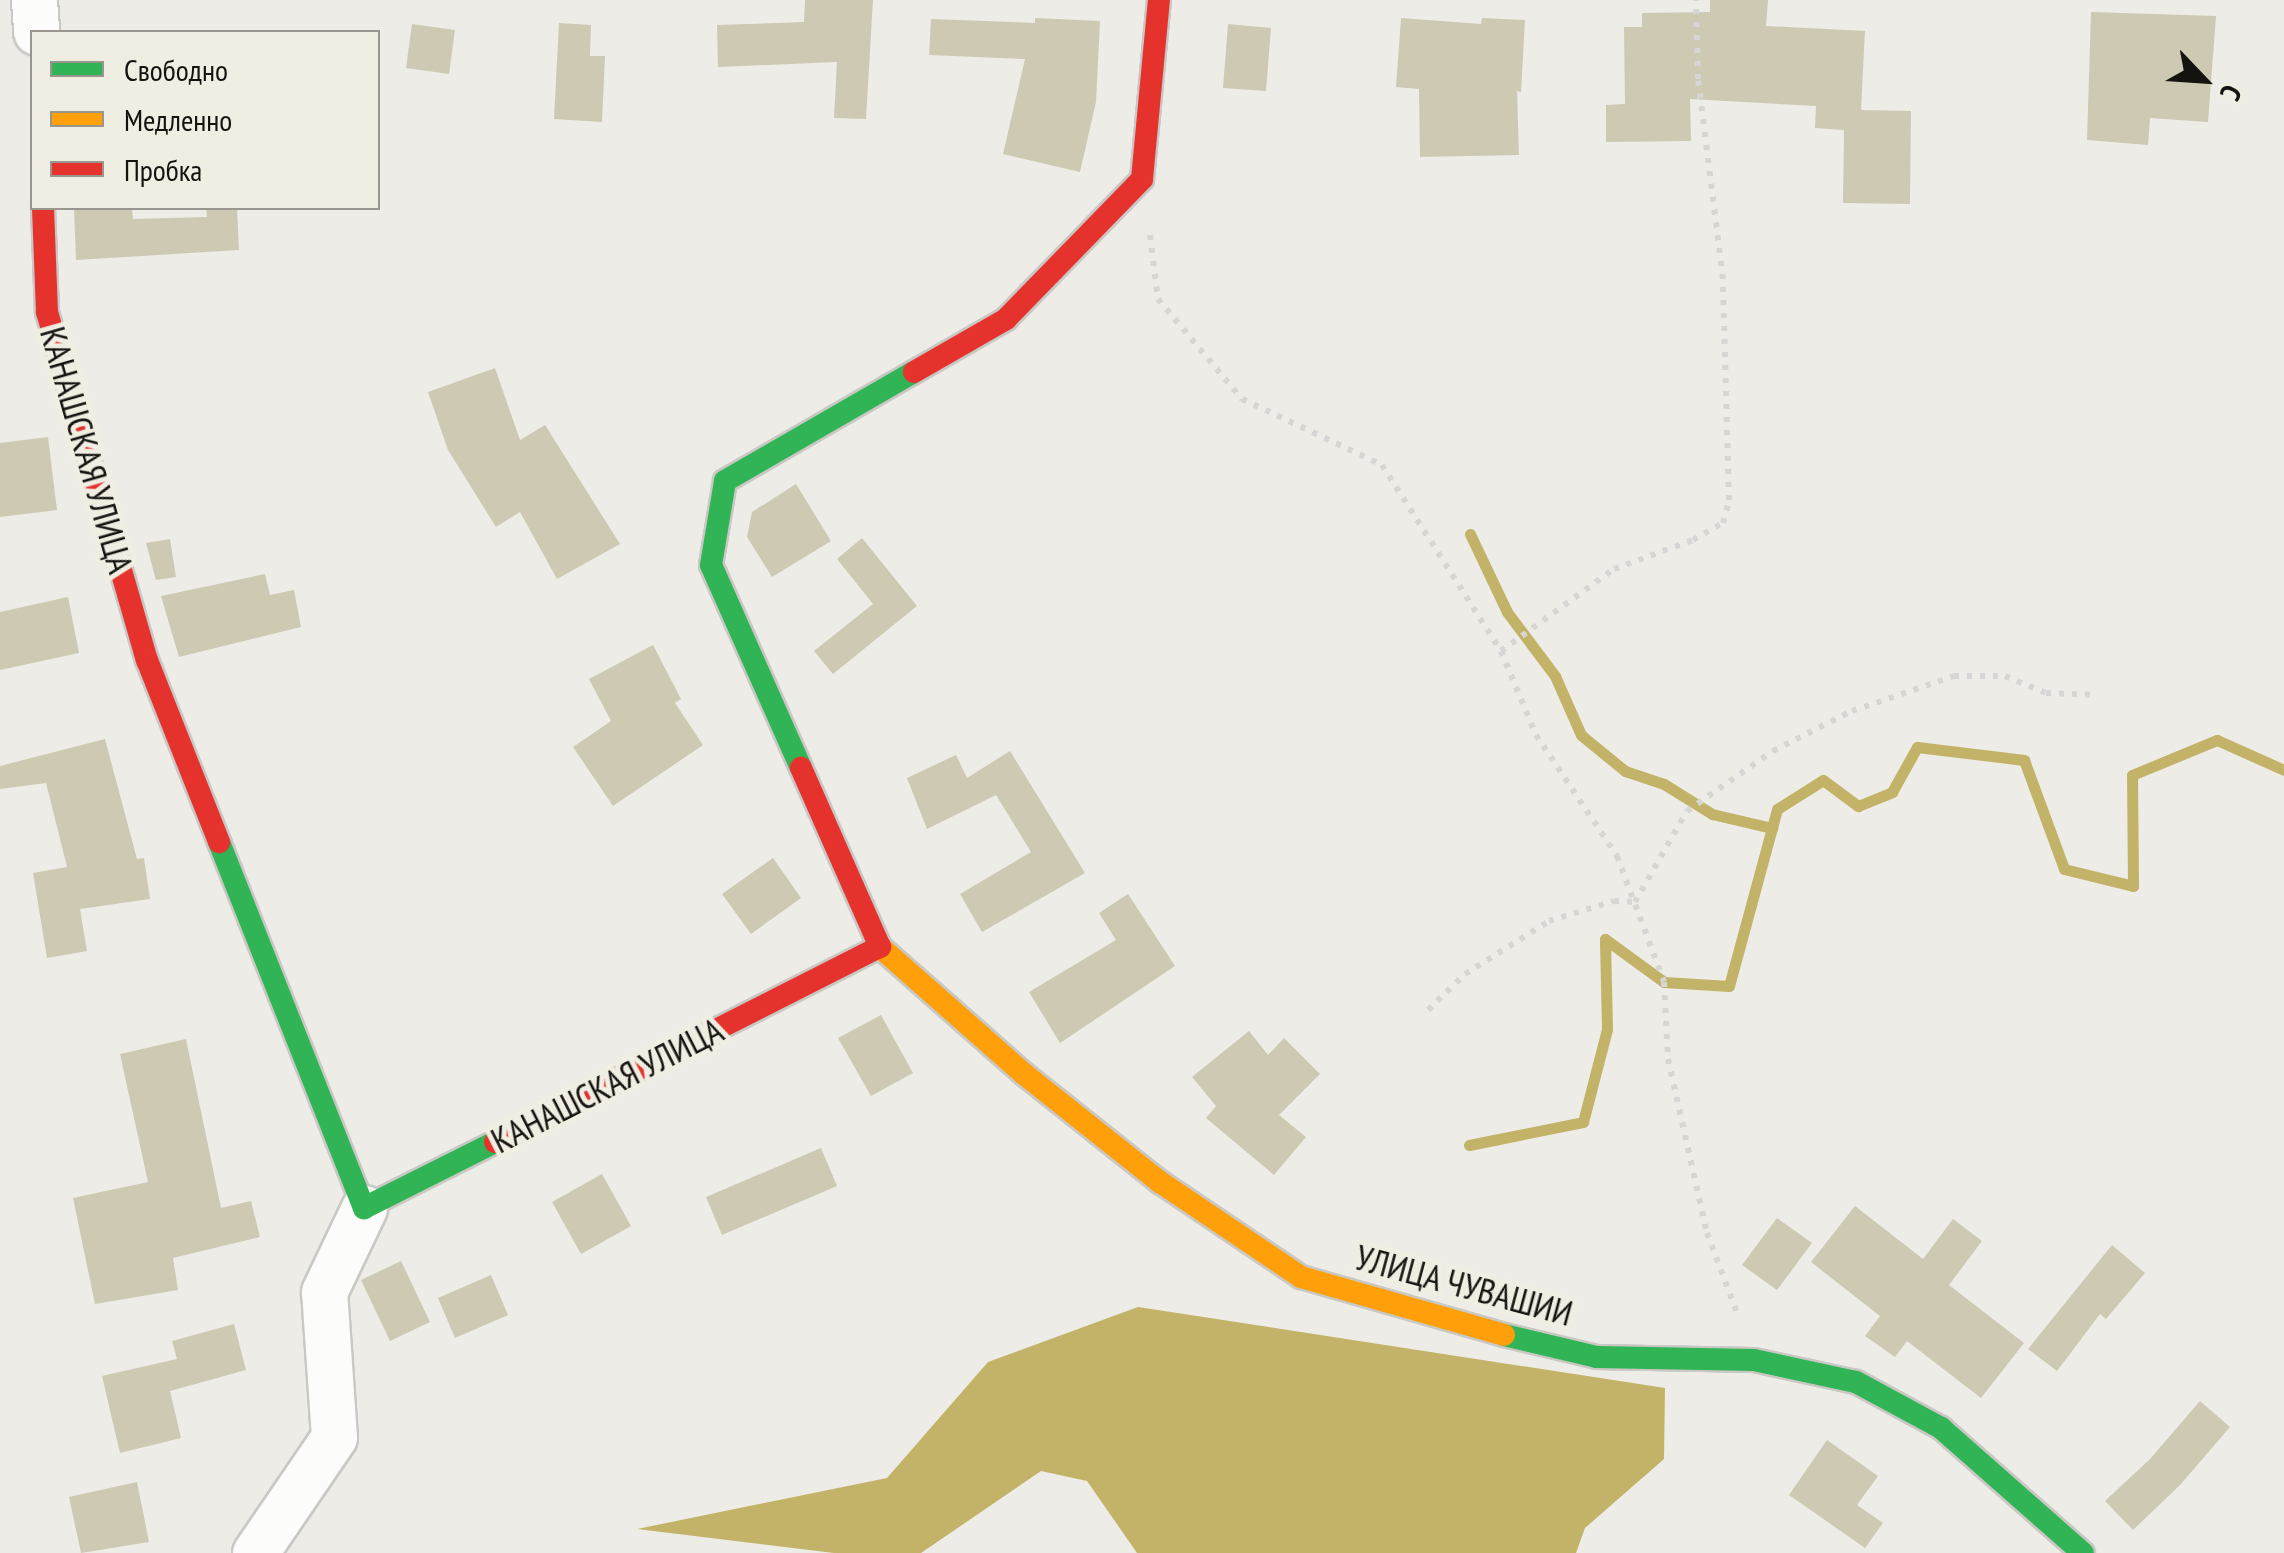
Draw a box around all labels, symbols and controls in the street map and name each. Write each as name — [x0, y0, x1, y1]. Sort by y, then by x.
legend — [30, 30, 380, 210]
north arrow — [2154, 30, 2254, 130]
text: Свободно — [124, 50, 228, 89]
text: С — [2212, 79, 2251, 107]
text: Медленно — [124, 100, 232, 139]
text: Пробка — [124, 150, 202, 189]
street label: КАНАШСКАЯ УЛИЦА — [32, 322, 142, 578]
street label: КАНАШСКАЯ УЛИЦА — [484, 1008, 730, 1162]
street label: УЛИЦА ЧУВАШИИ — [1351, 1236, 1577, 1334]

